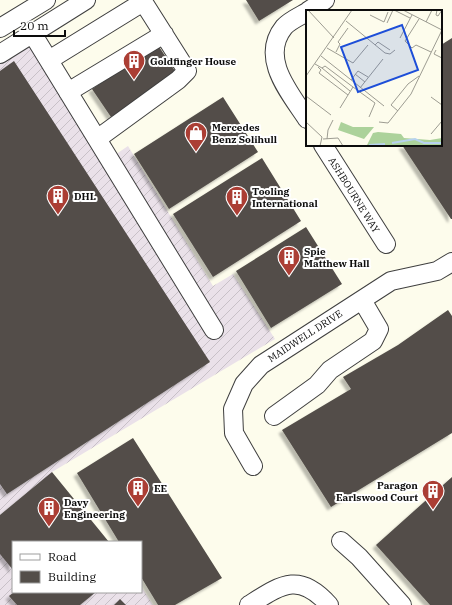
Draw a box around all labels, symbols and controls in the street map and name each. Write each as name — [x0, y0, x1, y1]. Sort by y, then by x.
inset map — [306, 10, 442, 146]
scale bar — [14, 12, 65, 38]
text: 20 m — [20, 18, 49, 33]
building icon: Goldfinger House — [121, 48, 147, 81]
place label: Goldfinger House — [150, 55, 236, 68]
shop icon: Mercedes Benz Solihull — [183, 120, 209, 153]
place label: Mercedes Benz Solihull — [212, 121, 277, 146]
street label: ASHBOURNE WAY — [325, 155, 383, 236]
building icon: DHL — [45, 183, 71, 216]
building icon: Tooling International — [224, 184, 250, 217]
place label: Tooling International — [252, 185, 318, 210]
place label: DHL — [74, 190, 96, 203]
building icon: Spie Matthew Hall — [276, 244, 302, 277]
place label: Spie Matthew Hall — [304, 245, 369, 270]
street label: MAIDWELL DRIVE — [265, 307, 345, 365]
building icon: EE — [125, 475, 151, 508]
building icon: Paragon Earlswood Court — [420, 478, 446, 511]
place label: Paragon Earlswood Court — [336, 479, 418, 504]
place label: EE — [154, 482, 168, 495]
building icon: Davy Engineering — [36, 495, 62, 528]
place label: Davy Engineering — [64, 496, 125, 521]
legend — [12, 541, 142, 593]
text: Road — [48, 549, 77, 564]
text: Building — [48, 569, 96, 584]

